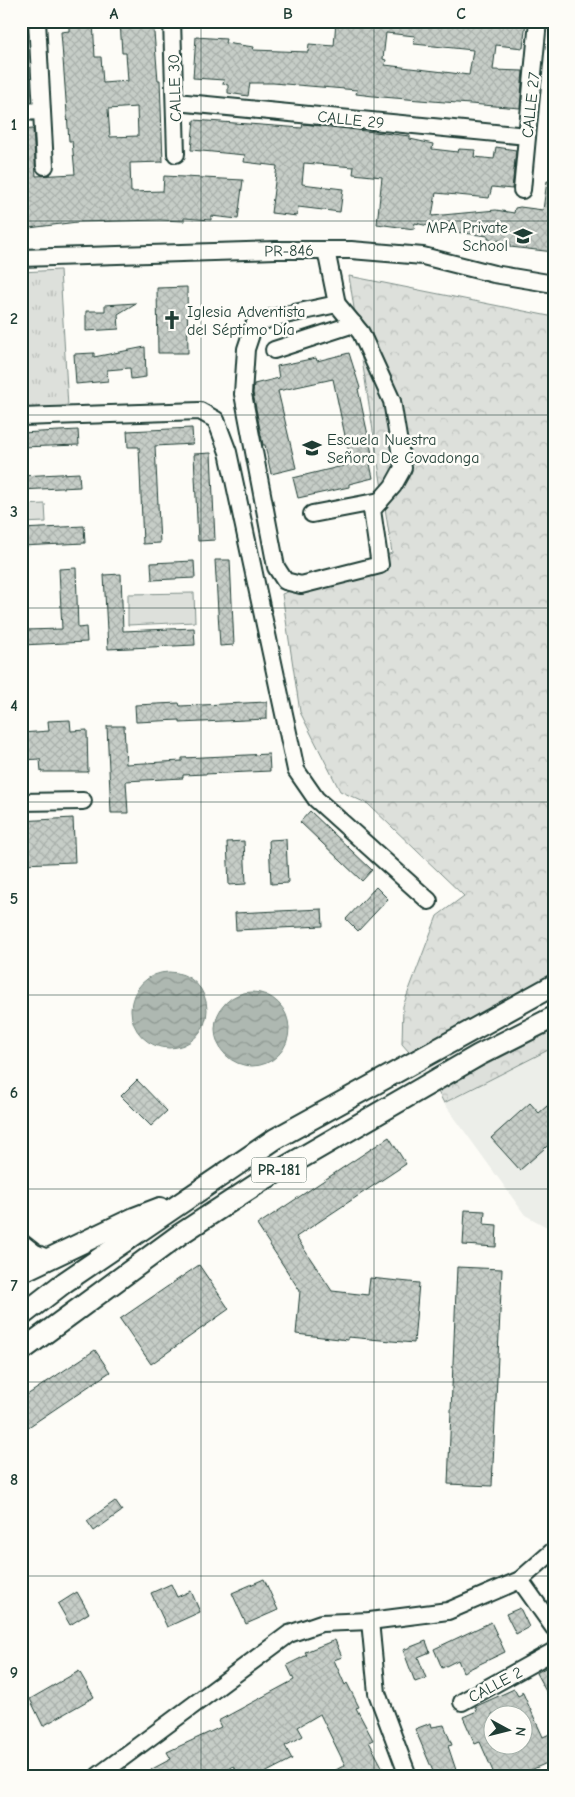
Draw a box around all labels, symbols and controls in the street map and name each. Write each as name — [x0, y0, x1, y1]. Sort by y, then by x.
text: A — [110, 5, 119, 23]
text: B — [283, 5, 293, 23]
text: C — [456, 5, 466, 23]
street label: CALLE 30 — [165, 54, 185, 122]
street label: CALLE 27 — [519, 71, 543, 139]
street label: CALLE 29 — [317, 108, 385, 132]
text: 1 — [11, 116, 17, 134]
place label: MPA Private School — [426, 219, 508, 255]
school or university icon: MPA Private School — [512, 225, 534, 247]
street label: PR-846 — [264, 242, 314, 260]
place label: Iglesia Adventista del Séptimo Día — [187, 303, 305, 339]
church icon: Iglesia Adventista del Séptimo Día — [161, 309, 183, 331]
text: 2 — [10, 310, 18, 328]
place label: Escuela Nuestra Señora De Covadonga — [327, 431, 480, 467]
school or university icon: Escuela Nuestra Señora De Covadonga — [301, 437, 323, 459]
text: 3 — [10, 503, 18, 521]
text: 4 — [10, 697, 18, 715]
text: 5 — [10, 890, 18, 908]
text: 6 — [10, 1084, 18, 1102]
road number: PR-181 — [252, 1158, 306, 1182]
text: 7 — [10, 1277, 18, 1295]
text: 8 — [10, 1471, 18, 1489]
street label: CALLE 2 — [465, 1663, 526, 1707]
text: 9 — [10, 1664, 18, 1682]
north arrow — [482, 1704, 532, 1754]
text: N — [511, 1726, 529, 1737]

